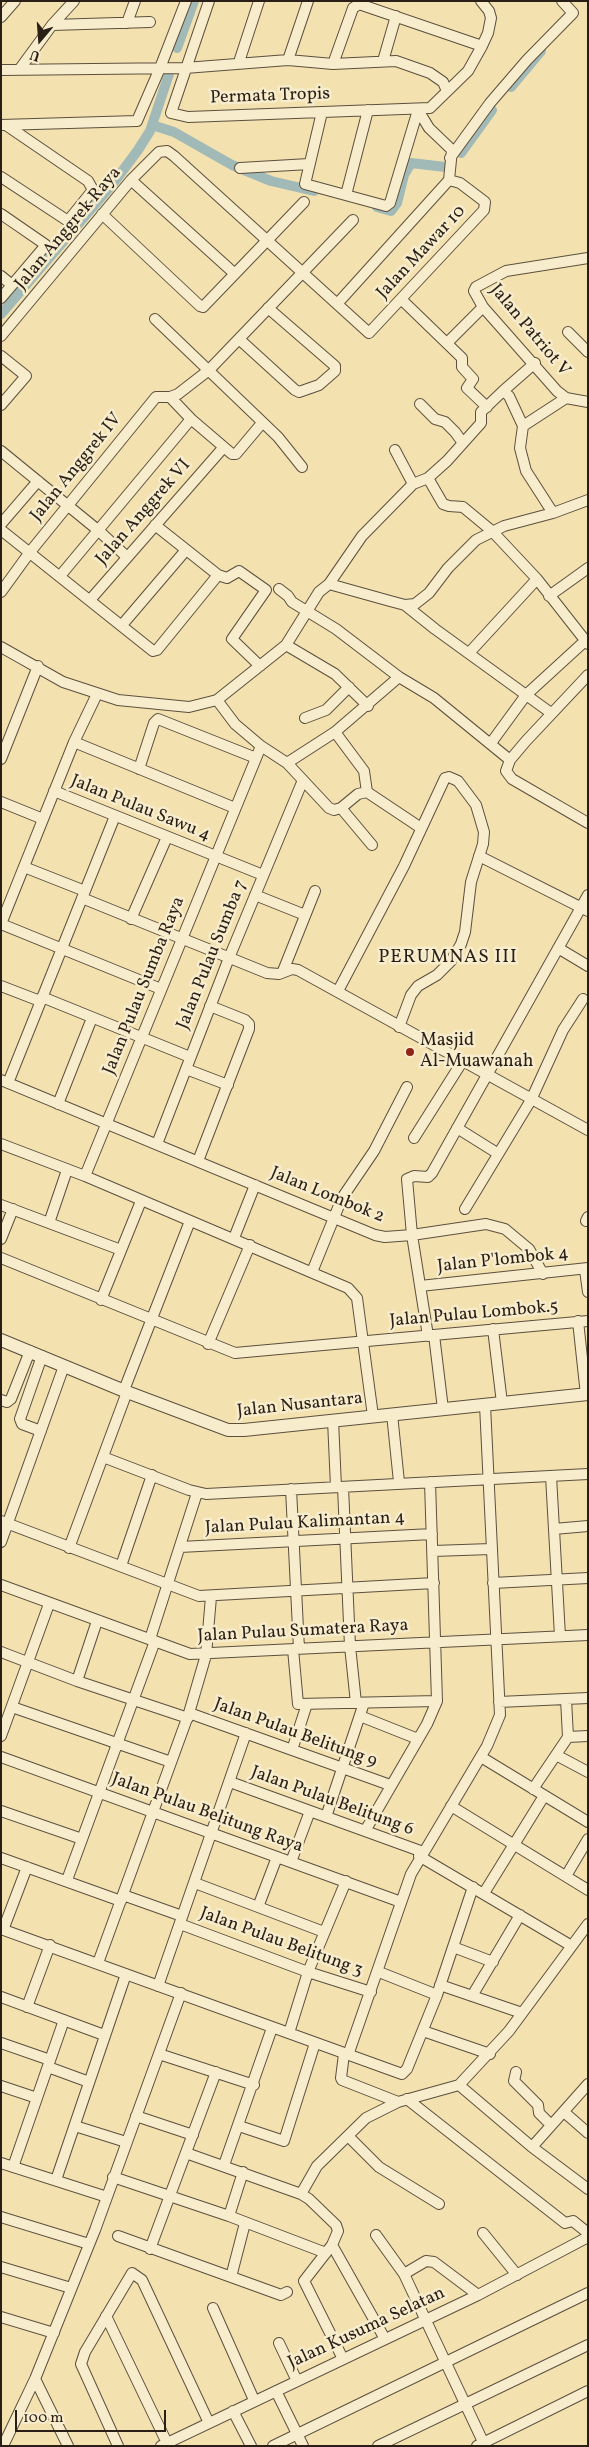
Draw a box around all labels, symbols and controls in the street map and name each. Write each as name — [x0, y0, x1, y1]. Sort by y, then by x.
north arrow — [15, 15, 65, 65]
text: U — [28, 44, 43, 65]
street label: Permata Tropis — [210, 84, 330, 110]
street label: Jalan Anggrek Raya — [11, 163, 127, 295]
street label: Jalan Mawar 10 — [373, 202, 471, 304]
street label: Jalan Patriot V — [484, 280, 574, 382]
street label: Jalan Anggrek IV — [27, 409, 127, 527]
street label: Jalan Anggrek VI — [92, 456, 196, 570]
street label: Jalan Pulau Sawu 4 — [67, 771, 213, 847]
street label: Jalan Pulau Sumba 7 — [173, 877, 253, 1033]
street label: Jalan Pulau Sumba Raya — [99, 894, 191, 1078]
district label: PERUMNAS III — [377, 948, 519, 970]
place label: Masjid Al-Muawanah — [420, 1031, 534, 1074]
marker: Masjid Al-Muawanah — [404, 1046, 416, 1058]
street label: Jalan Lombok 2 — [267, 1163, 387, 1229]
street label: Jalan P'lombok 4 — [436, 1243, 570, 1279]
street label: Jalan Pulau Lombok.5 — [389, 1297, 559, 1333]
street label: Jalan Nusantara — [236, 1389, 364, 1423]
street label: Jalan Pulau Kalimantan 4 — [204, 1508, 406, 1540]
street label: Jalan Pulau Sumatera Raya — [197, 1616, 409, 1648]
street label: Jalan Pulau Belitung 9 — [210, 1694, 380, 1774]
street label: Jalan Pulau Belitung 6 — [248, 1762, 416, 1842]
street label: Jalan Pulau Belitung Raya — [108, 1769, 306, 1859]
street label: Jalan Pulau Belitung 3 — [196, 1903, 366, 1983]
street label: Jalan Kusuma Selatan — [285, 2283, 449, 2375]
scale bar — [18, 2400, 169, 2432]
text: 100 m — [23, 2408, 63, 2429]

